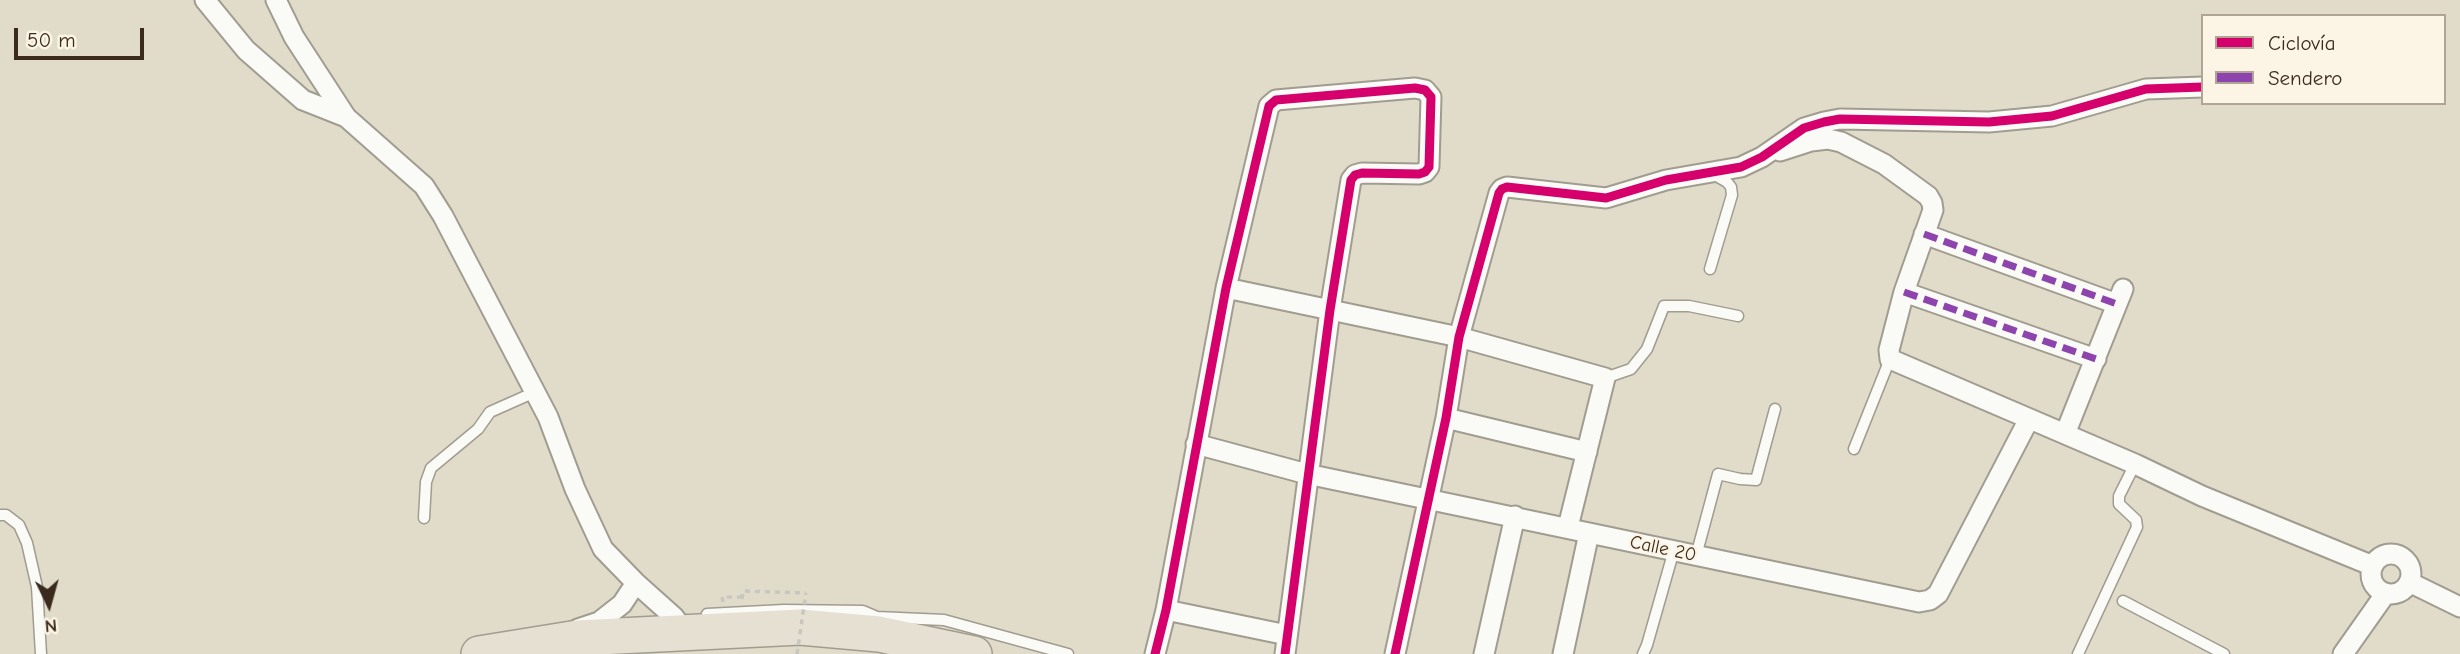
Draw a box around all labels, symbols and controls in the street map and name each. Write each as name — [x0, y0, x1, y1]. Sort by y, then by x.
scale bar — [18, 14, 147, 58]
legend — [2201, 14, 2446, 105]
text: 50 m — [27, 28, 76, 52]
text: Ciclovía — [2268, 31, 2336, 55]
text: Sendero — [2268, 66, 2342, 90]
street label: Calle 20 — [1628, 531, 1698, 567]
north arrow — [14, 570, 84, 640]
text: N — [44, 614, 58, 637]

